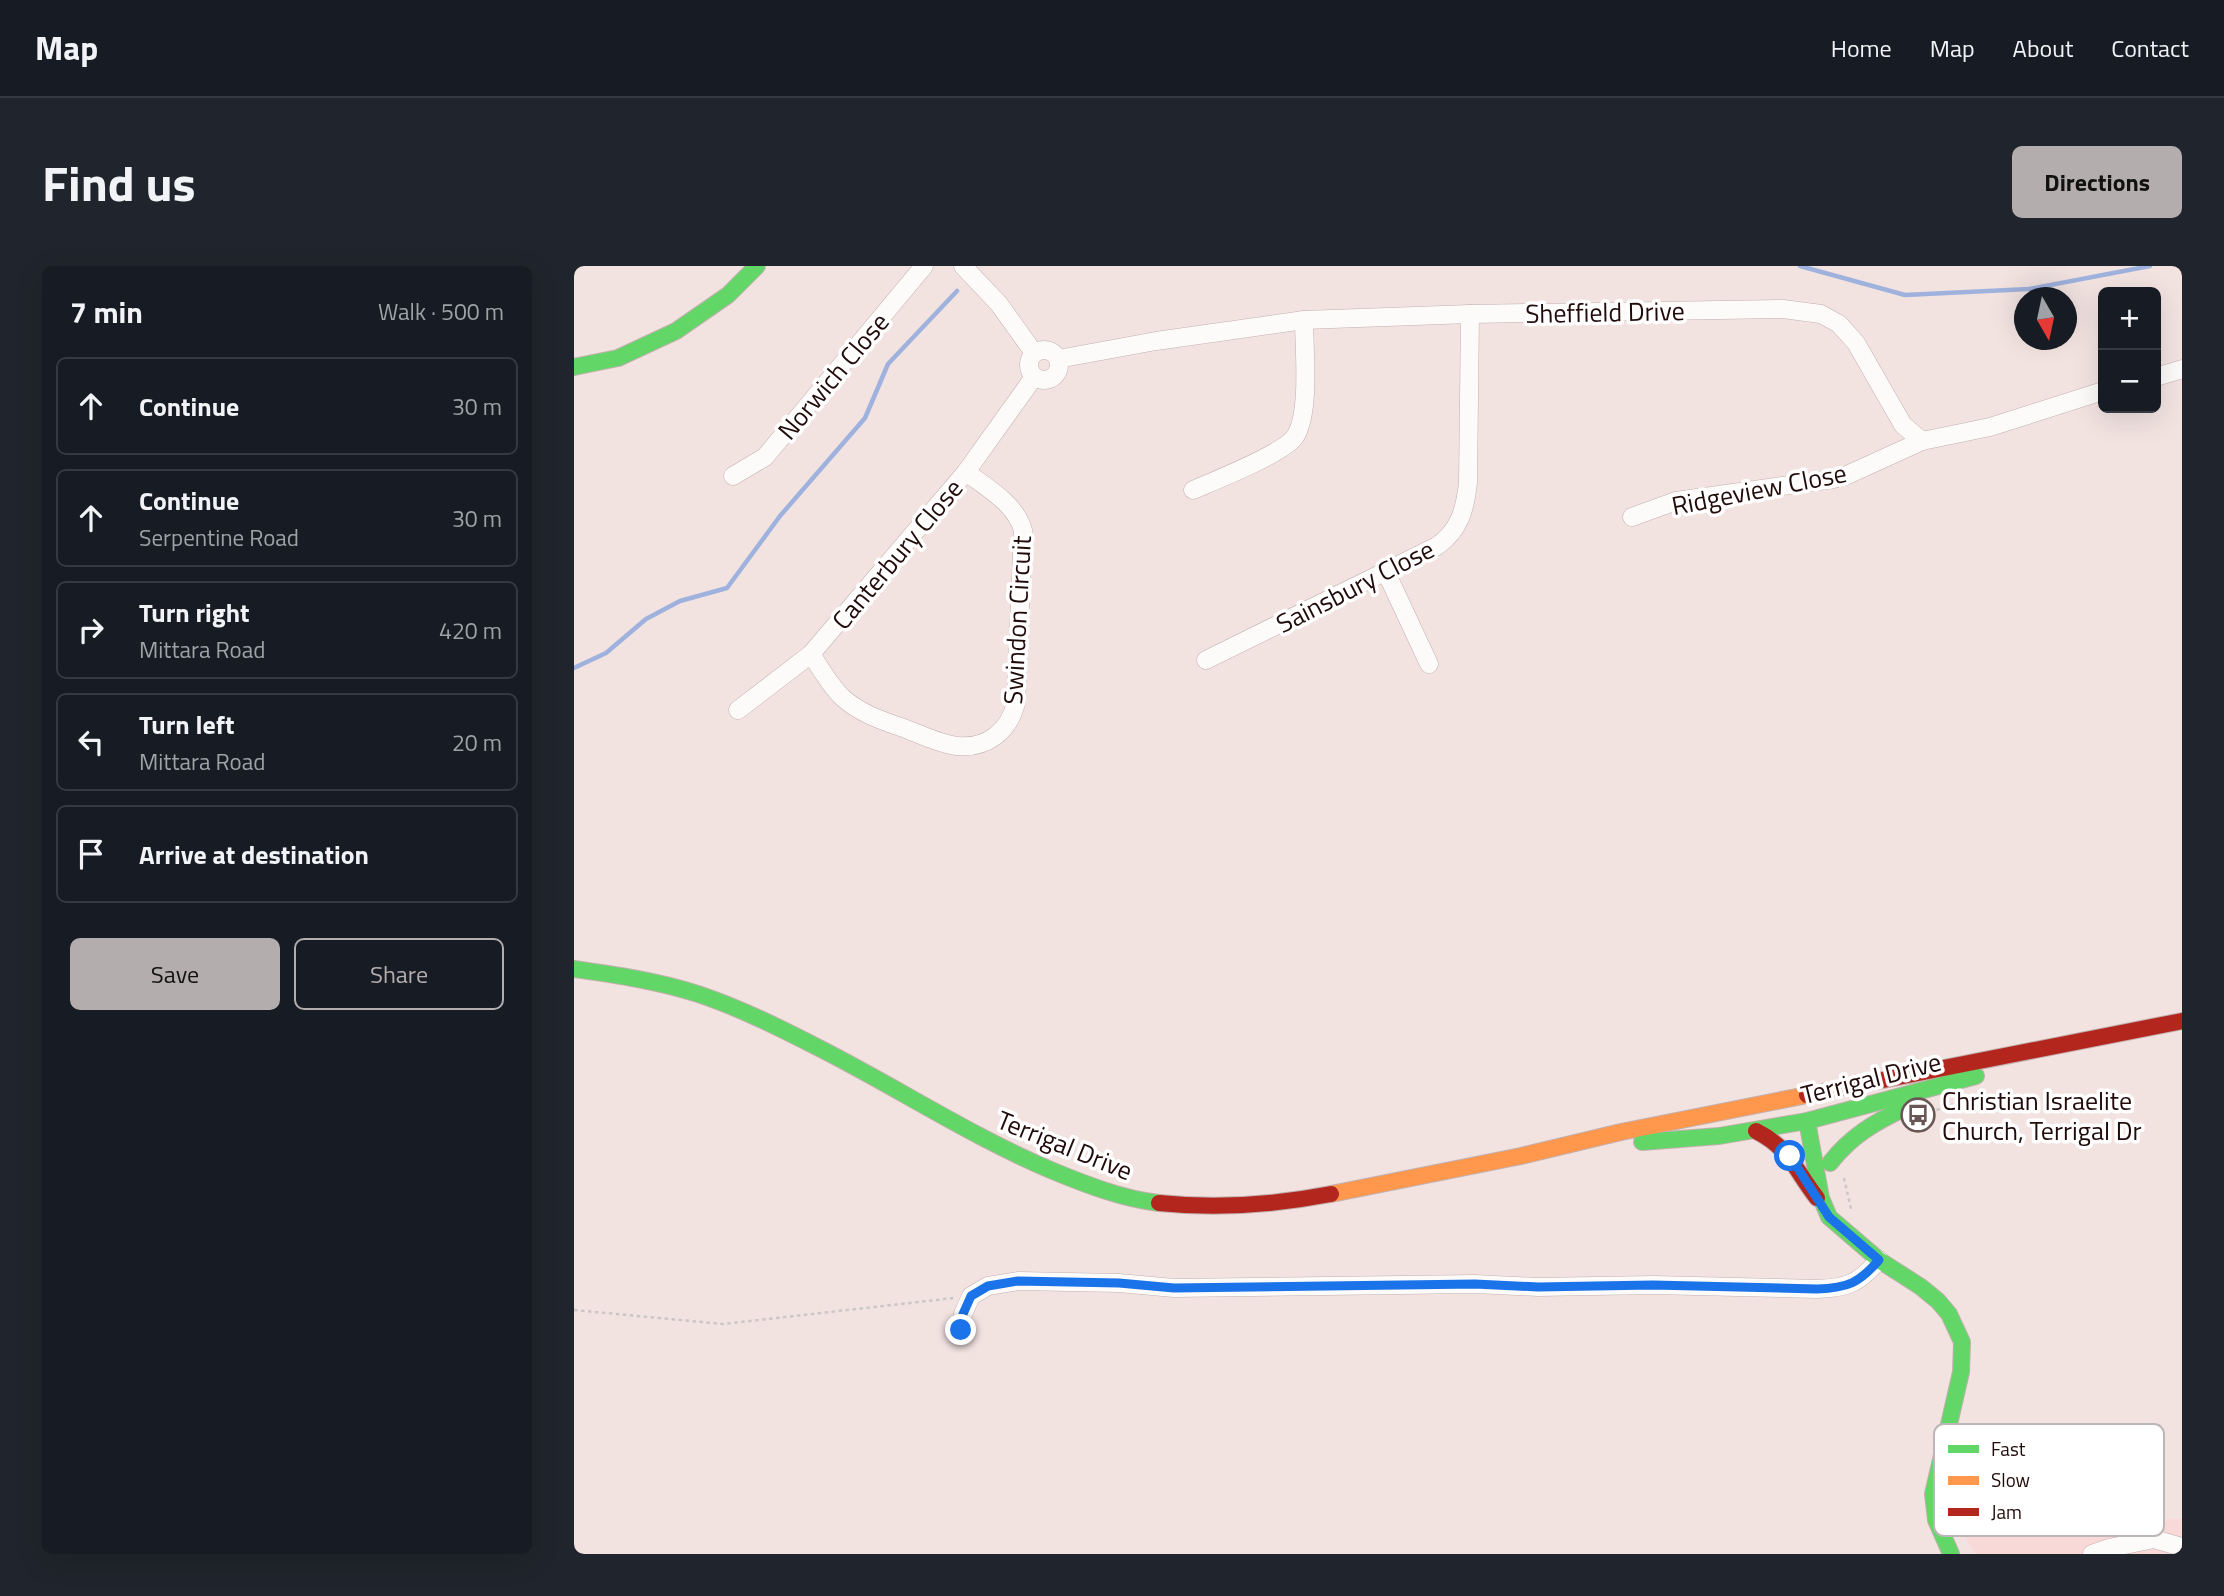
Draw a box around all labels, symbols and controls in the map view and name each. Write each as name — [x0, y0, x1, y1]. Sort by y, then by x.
text: Map — [35, 23, 98, 73]
text: Home — [1831, 30, 1892, 66]
text: Map — [1930, 30, 1975, 66]
text: About — [2013, 30, 2073, 66]
text: Contact — [2111, 30, 2189, 66]
text: Find us — [42, 145, 196, 220]
button: Directions — [2012, 146, 2182, 218]
north arrow — [2014, 287, 2077, 350]
map controls — [2098, 287, 2161, 413]
button: + — [2098, 287, 2161, 350]
text: 7 min — [70, 289, 143, 335]
street label: Sheffield Drive — [1525, 291, 1685, 333]
text: Walk · 500 m — [378, 294, 504, 329]
street label: Norwich Close — [768, 304, 898, 448]
button: − — [2098, 350, 2161, 413]
icon: ahead — [72, 387, 110, 425]
text: Continue — [139, 387, 239, 426]
text: 30 m — [452, 389, 502, 424]
street label: Ridgeview Close — [1668, 453, 1850, 525]
street label: Canterbury Close — [822, 470, 972, 638]
text: Continue — [139, 481, 239, 520]
icon: ahead — [72, 499, 110, 537]
text: 30 m — [452, 501, 502, 536]
text: Serpentine Road — [139, 520, 299, 555]
street label: Sainsbury Close — [1269, 529, 1441, 643]
street label: Swindon Circuit — [993, 535, 1041, 705]
text: Turn right — [139, 593, 250, 632]
icon: right — [72, 611, 110, 649]
text: 420 m — [439, 613, 502, 648]
text: Mittara Road — [139, 632, 265, 667]
text: Turn left — [139, 705, 234, 744]
icon: left — [72, 723, 110, 761]
text: 20 m — [452, 725, 502, 760]
text: Mittara Road — [139, 744, 265, 779]
icon: arrive — [72, 835, 110, 873]
text: Arrive at destination — [139, 835, 369, 874]
button: Save — [70, 938, 280, 1010]
button: Share — [294, 938, 504, 1010]
street label: Terrigal Drive — [1797, 1042, 1945, 1114]
place label: Christian Israelite Church, Terrigal Dr — [1942, 1081, 2141, 1150]
bus stop icon: Christian Israelite Church, Terrigal Dr — [1899, 1096, 1937, 1134]
street label: Terrigal Drive — [991, 1100, 1139, 1190]
route start — [1774, 1140, 1805, 1171]
route end — [945, 1314, 976, 1345]
legend — [1934, 1424, 2164, 1536]
text: Fast — [1991, 1434, 2026, 1463]
text: Slow — [1991, 1465, 2030, 1494]
text: Jam — [1991, 1497, 2022, 1526]

